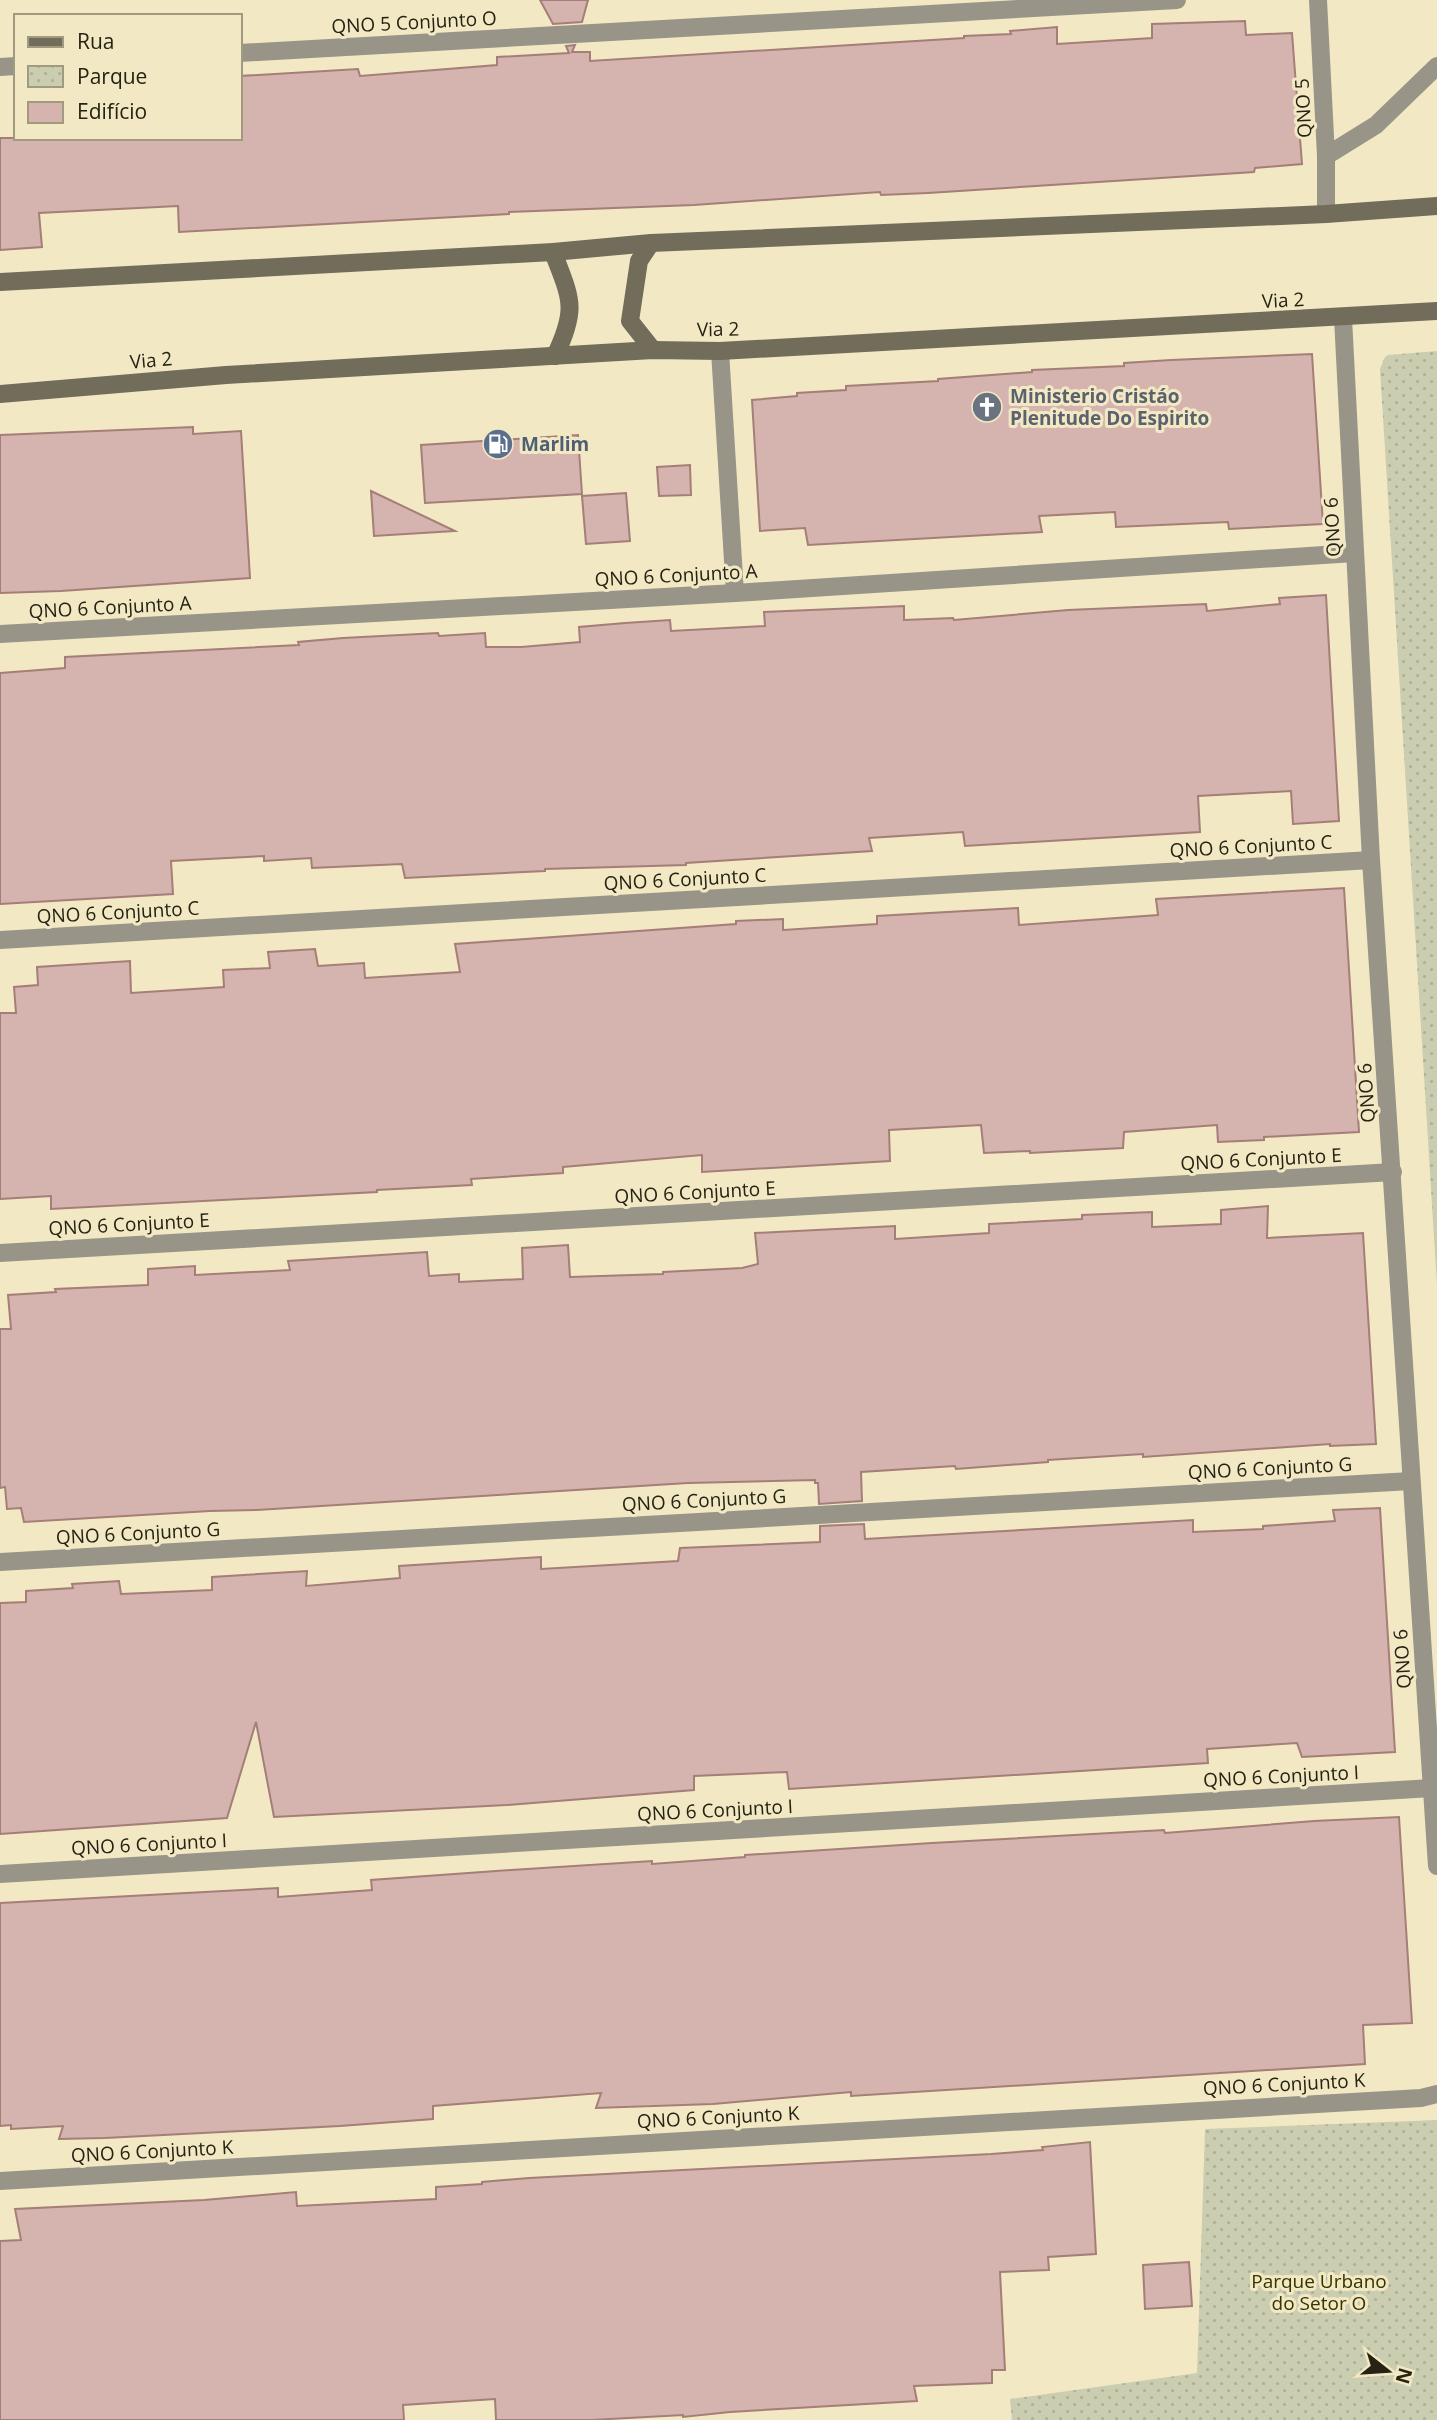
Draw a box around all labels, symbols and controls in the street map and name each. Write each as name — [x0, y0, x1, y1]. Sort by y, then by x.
street label: QNO 5 Conjunto O — [331, 5, 497, 39]
legend — [14, 14, 242, 140]
text: Rua — [77, 27, 115, 55]
text: Parque — [77, 62, 147, 90]
street label: QNO 5 — [1288, 78, 1318, 138]
text: Edifício — [77, 97, 147, 125]
street label: Via 2 — [1261, 286, 1305, 314]
street label: Via 2 — [697, 316, 739, 342]
street label: Via 2 — [129, 345, 173, 375]
place label: Ministerio Cristáo Plenitude Do Espirito — [1010, 383, 1209, 431]
church icon: Ministerio Cristáo Plenitude Do Espirito — [970, 390, 1004, 424]
fuel station icon: Marlim — [481, 427, 515, 461]
place label: Marlim — [521, 431, 589, 457]
street label: QNO 6 — [1317, 497, 1347, 557]
street label: QNO 6 Conjunto A — [594, 558, 758, 592]
street label: QNO 6 Conjunto A — [28, 590, 192, 624]
street label: QNO 6 Conjunto C — [1169, 829, 1333, 863]
street label: QNO 6 Conjunto C — [603, 862, 767, 896]
street label: QNO 6 Conjunto C — [36, 895, 200, 929]
street label: QNO 6 — [1351, 1062, 1381, 1124]
street label: QNO 6 Conjunto E — [1180, 1142, 1342, 1176]
street label: QNO 6 Conjunto E — [614, 1175, 776, 1209]
street label: QNO 6 Conjunto E — [48, 1207, 210, 1241]
street label: QNO 6 Conjunto G — [1187, 1451, 1353, 1485]
street label: QNO 6 Conjunto G — [621, 1483, 787, 1517]
street label: QNO 6 Conjunto G — [55, 1516, 221, 1550]
street label: QNO 6 — [1387, 1628, 1417, 1690]
street label: QNO 6 Conjunto I — [1202, 1759, 1360, 1793]
street label: QNO 6 Conjunto I — [636, 1793, 794, 1827]
street label: QNO 6 Conjunto I — [70, 1827, 228, 1861]
street label: QNO 6 Conjunto K — [1202, 2067, 1366, 2101]
street label: QNO 6 Conjunto K — [636, 2100, 800, 2134]
street label: QNO 6 Conjunto K — [70, 2134, 234, 2168]
park label: Parque Urbano do Setor O — [1251, 2268, 1387, 2316]
north arrow — [1353, 2336, 1423, 2406]
text: N — [1390, 2365, 1419, 2387]

